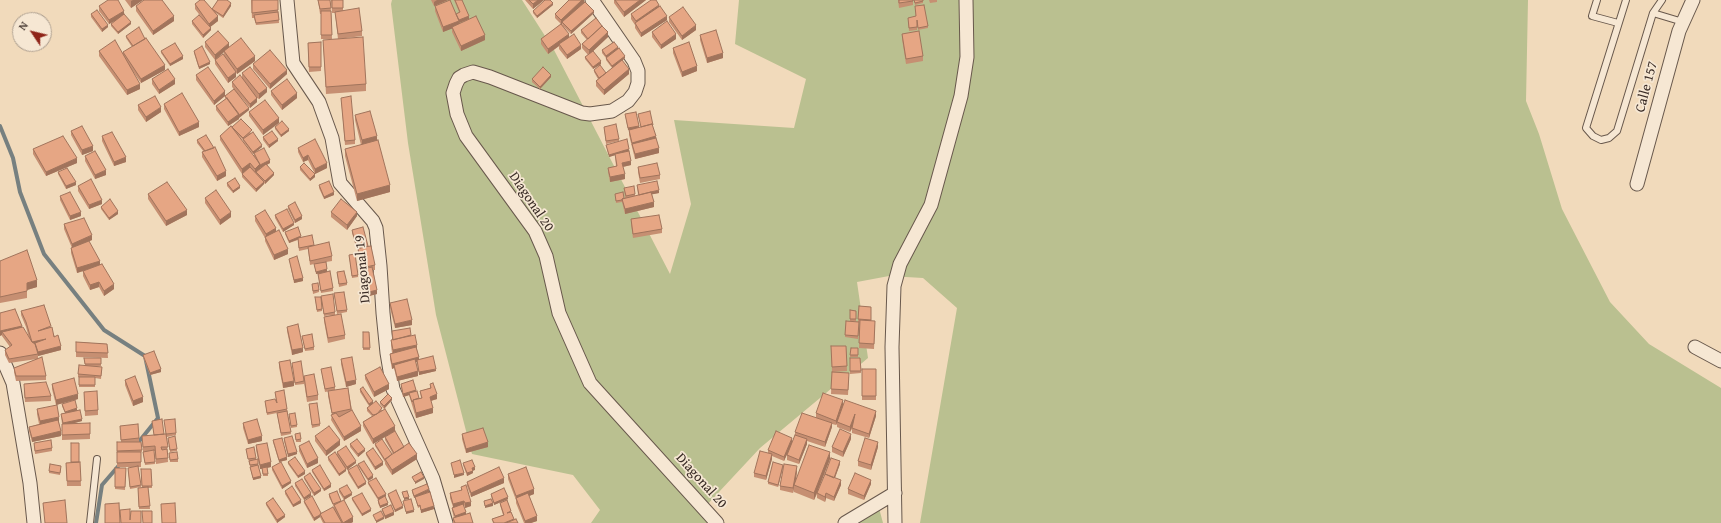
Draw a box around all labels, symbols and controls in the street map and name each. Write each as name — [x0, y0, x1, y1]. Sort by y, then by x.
north arrow — [12, 12, 52, 52]
text: N — [14, 18, 32, 33]
street label: Calle 157 — [1632, 60, 1662, 114]
street label: Diagonal 20 — [505, 169, 557, 235]
street label: Diagonal 19 — [352, 234, 374, 304]
street label: Diagonal 20 — [672, 450, 730, 512]

